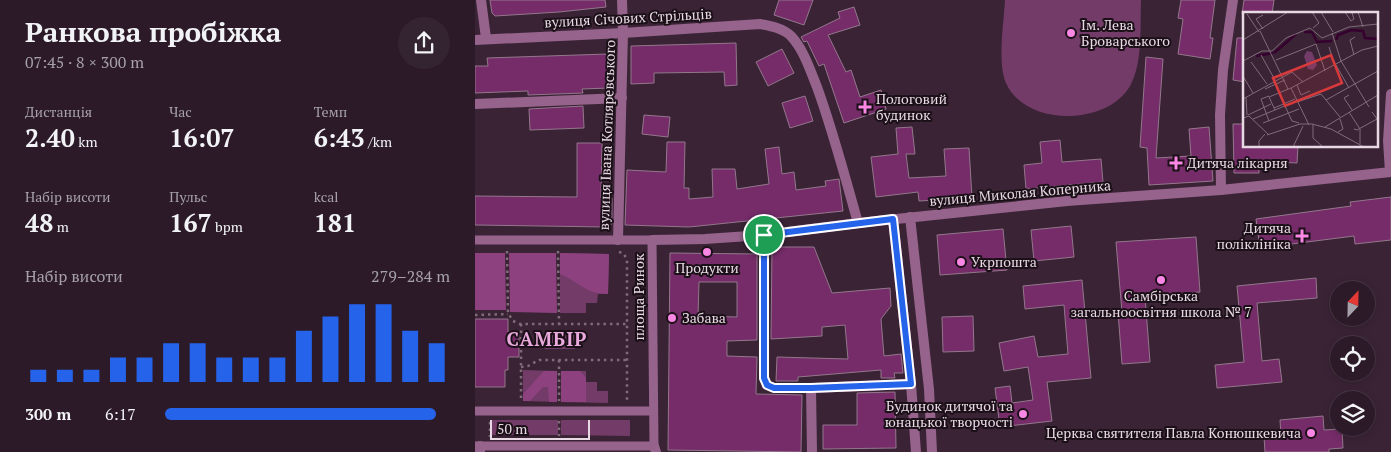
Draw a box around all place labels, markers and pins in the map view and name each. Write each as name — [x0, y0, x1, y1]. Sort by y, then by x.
place label: Ім. Лева Броварського — [1081, 15, 1170, 50]
marker: Ім. Лева Броварського — [1065, 27, 1077, 39]
place label: Пологовий будинок — [876, 89, 948, 124]
marker: Пологовий будинок — [858, 100, 872, 114]
place label: Дитяча лікарня — [1187, 153, 1288, 172]
marker: Дитяча лікарня — [1169, 156, 1183, 170]
pin — [743, 214, 785, 256]
place label: Дитяча поліклініка — [1216, 218, 1291, 253]
marker: Дитяча поліклініка — [1295, 229, 1309, 243]
marker: Продукти — [701, 246, 713, 258]
place label: Укрпошта — [971, 252, 1037, 271]
marker: Укрпошта — [955, 256, 967, 268]
place label: Продукти — [675, 258, 739, 277]
marker: Самбірська загальноосвітня школа № 7 — [1155, 274, 1167, 286]
place label: Самбірська загальноосвітня школа № 7 — [1070, 286, 1252, 321]
place label: Забава — [682, 308, 726, 327]
marker: Забава — [666, 312, 678, 324]
place label: Будинок дитячої та юнацької творчості — [885, 396, 1013, 431]
marker: Будинок дитячої та юнацької творчості — [1017, 408, 1029, 420]
place label: Церква святителя Павла Конюшкевича — [1046, 423, 1301, 442]
marker: Церква святителя Павла Конюшкевича — [1305, 427, 1317, 439]

